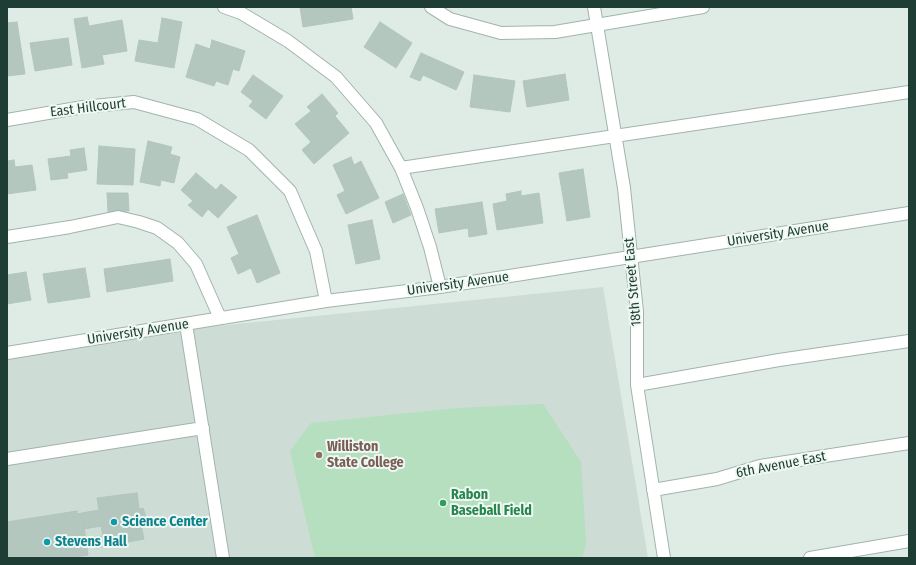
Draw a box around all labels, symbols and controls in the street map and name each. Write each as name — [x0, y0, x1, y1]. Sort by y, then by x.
street label: East Hillcourt — [49, 95, 127, 121]
street label: University Avenue — [726, 218, 830, 250]
street label: 18th Street East — [621, 237, 645, 327]
street label: University Avenue — [406, 269, 510, 299]
street label: University Avenue — [86, 316, 190, 348]
place label: Williston State College — [327, 439, 404, 472]
street label: 6th Avenue East — [735, 448, 827, 482]
marker: Williston State College — [314, 450, 324, 460]
place label: Rabon Baseball Field — [451, 487, 532, 520]
marker: Rabon Baseball Field — [438, 498, 448, 508]
place label: Science Center — [122, 514, 208, 530]
marker: Science Center — [109, 517, 119, 527]
place label: Stevens Hall — [55, 534, 127, 550]
marker: Stevens Hall — [42, 537, 52, 547]

